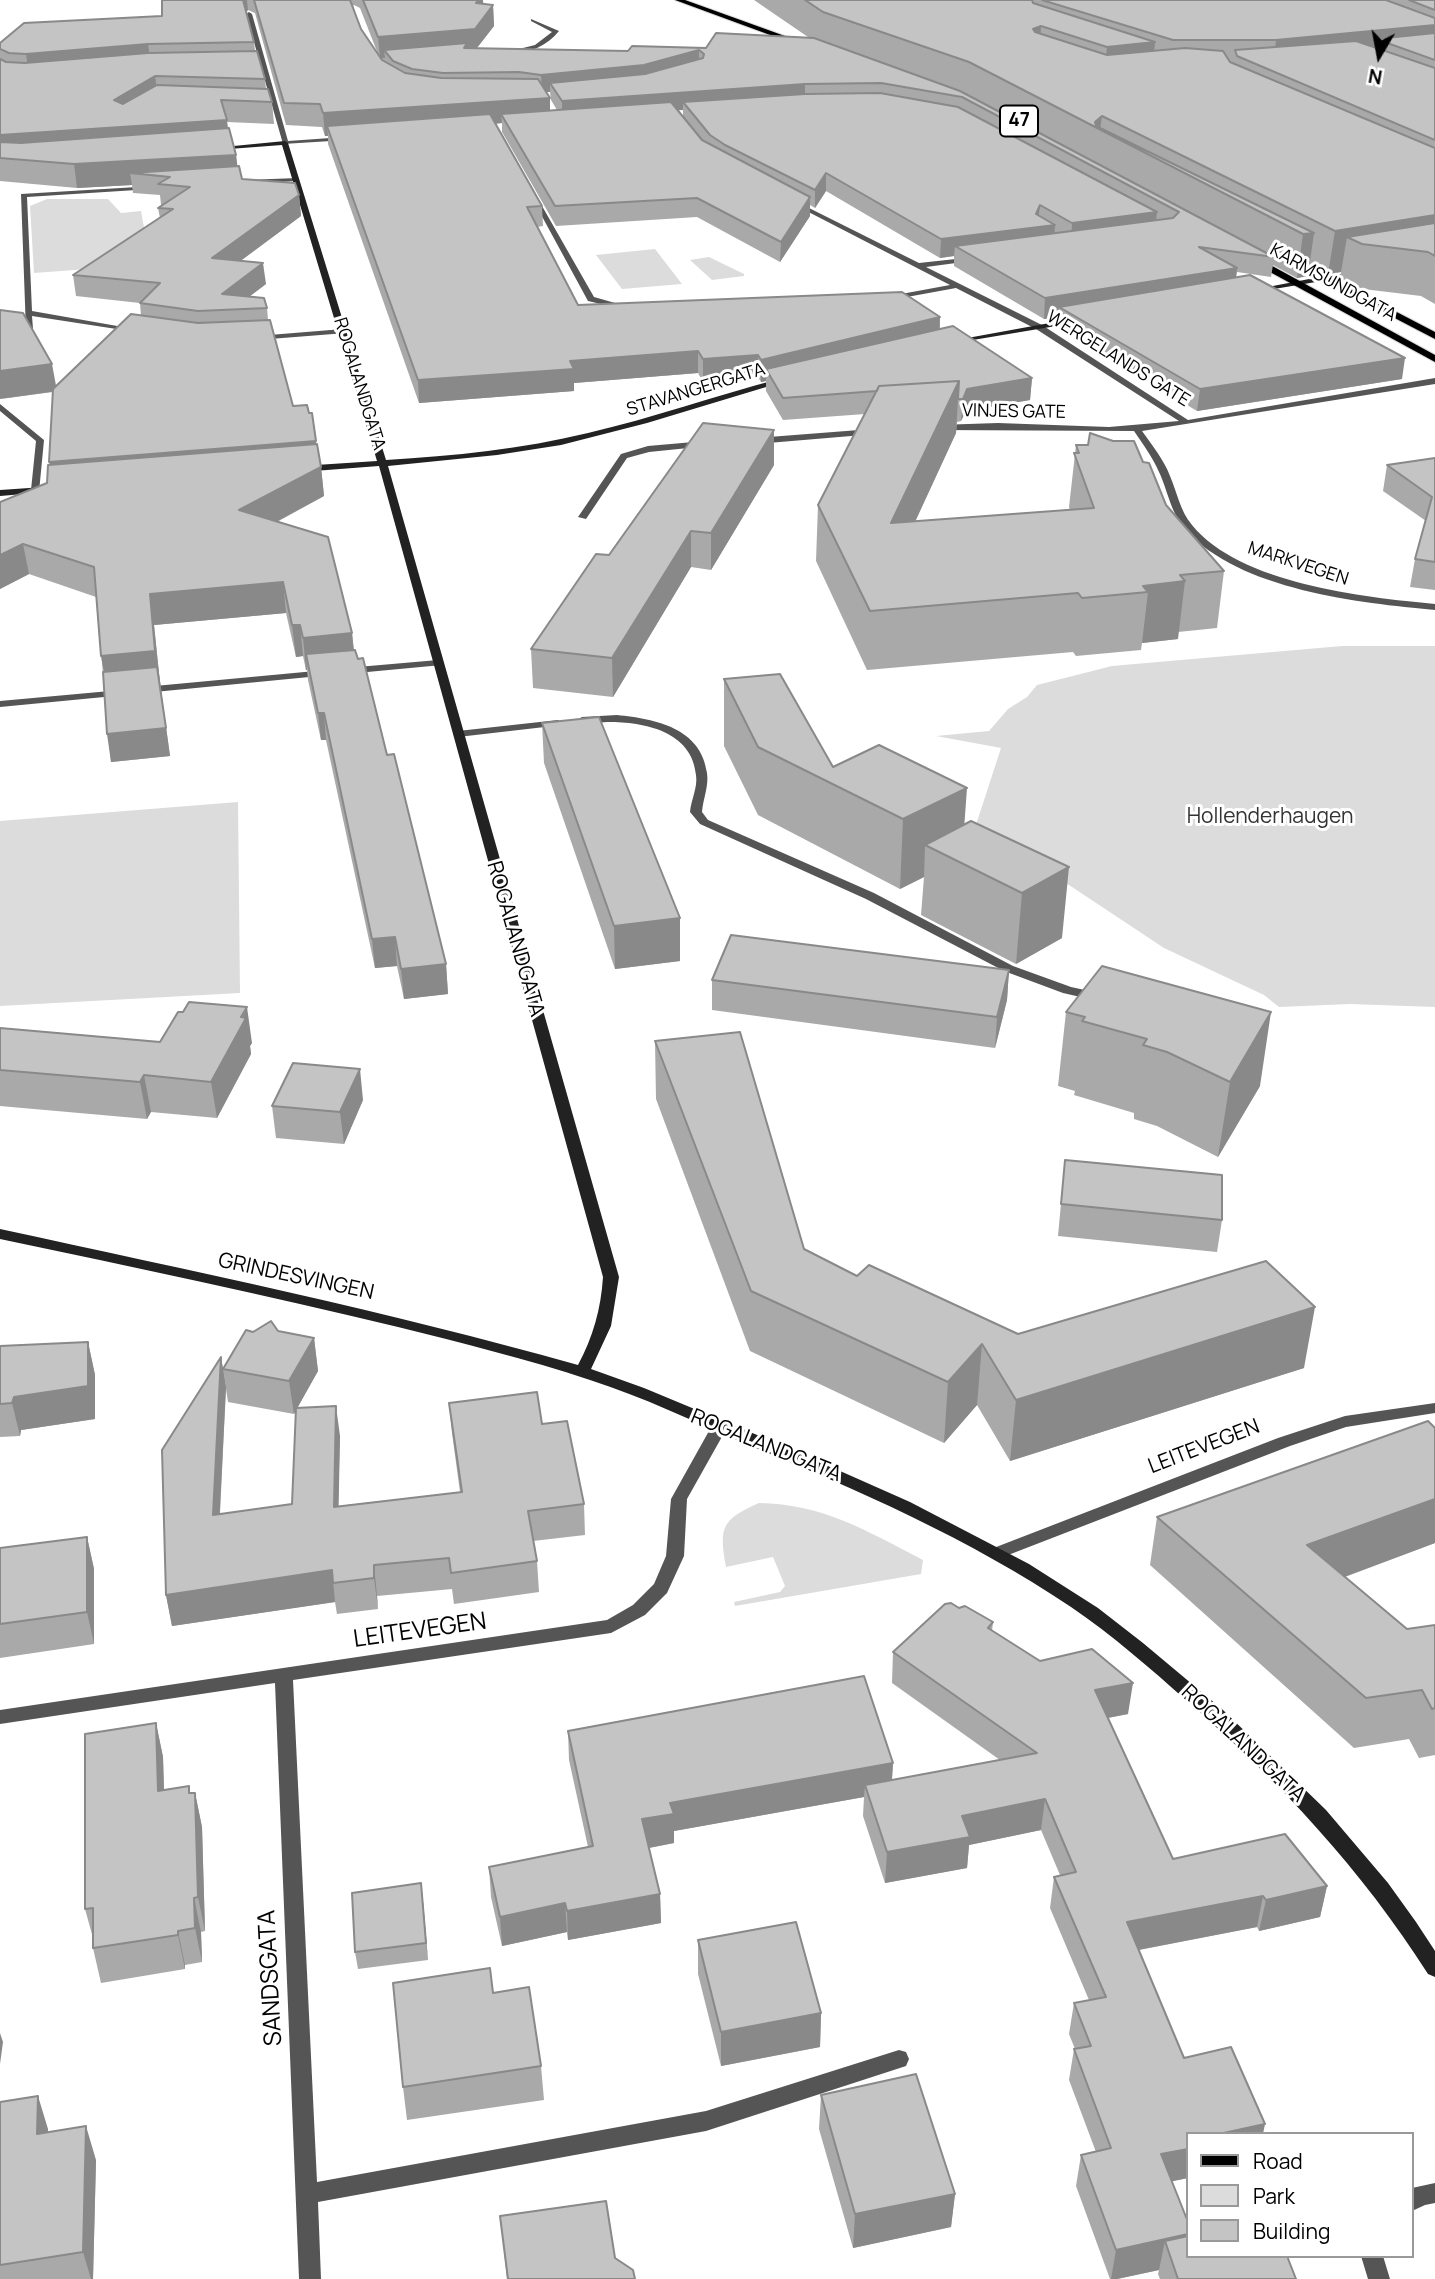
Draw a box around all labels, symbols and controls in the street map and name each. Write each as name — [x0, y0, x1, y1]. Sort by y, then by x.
north arrow — [1344, 21, 1414, 91]
text: N — [1366, 63, 1384, 91]
road number: 47 — [1000, 105, 1038, 136]
street label: KARMSUNDGATA — [1266, 239, 1400, 327]
street label: WERGELANDS GATE — [1042, 306, 1194, 412]
street label: ROGALANDGATA — [329, 315, 389, 453]
street label: STAVANGERGATA — [624, 359, 768, 421]
street label: VINJES GATE — [962, 400, 1066, 424]
street label: MARKVEGEN — [1245, 538, 1351, 590]
park label: Hollenderhaugen — [1187, 804, 1353, 830]
street label: ROGALANDGATA — [481, 858, 549, 1020]
street label: GRINDESVINGEN — [216, 1248, 376, 1306]
street label: ROGALANDGATA — [687, 1404, 845, 1488]
street label: LEITEVEGEN — [1145, 1414, 1263, 1480]
street label: LEITEVEGEN — [352, 1607, 488, 1655]
street label: ROGALANDGATA — [1176, 1680, 1310, 1808]
street label: SANDSGATA — [253, 1909, 289, 2047]
legend — [1186, 2132, 1414, 2258]
text: Road — [1253, 2147, 1303, 2175]
text: Park — [1253, 2182, 1295, 2210]
text: Building — [1253, 2217, 1330, 2245]

